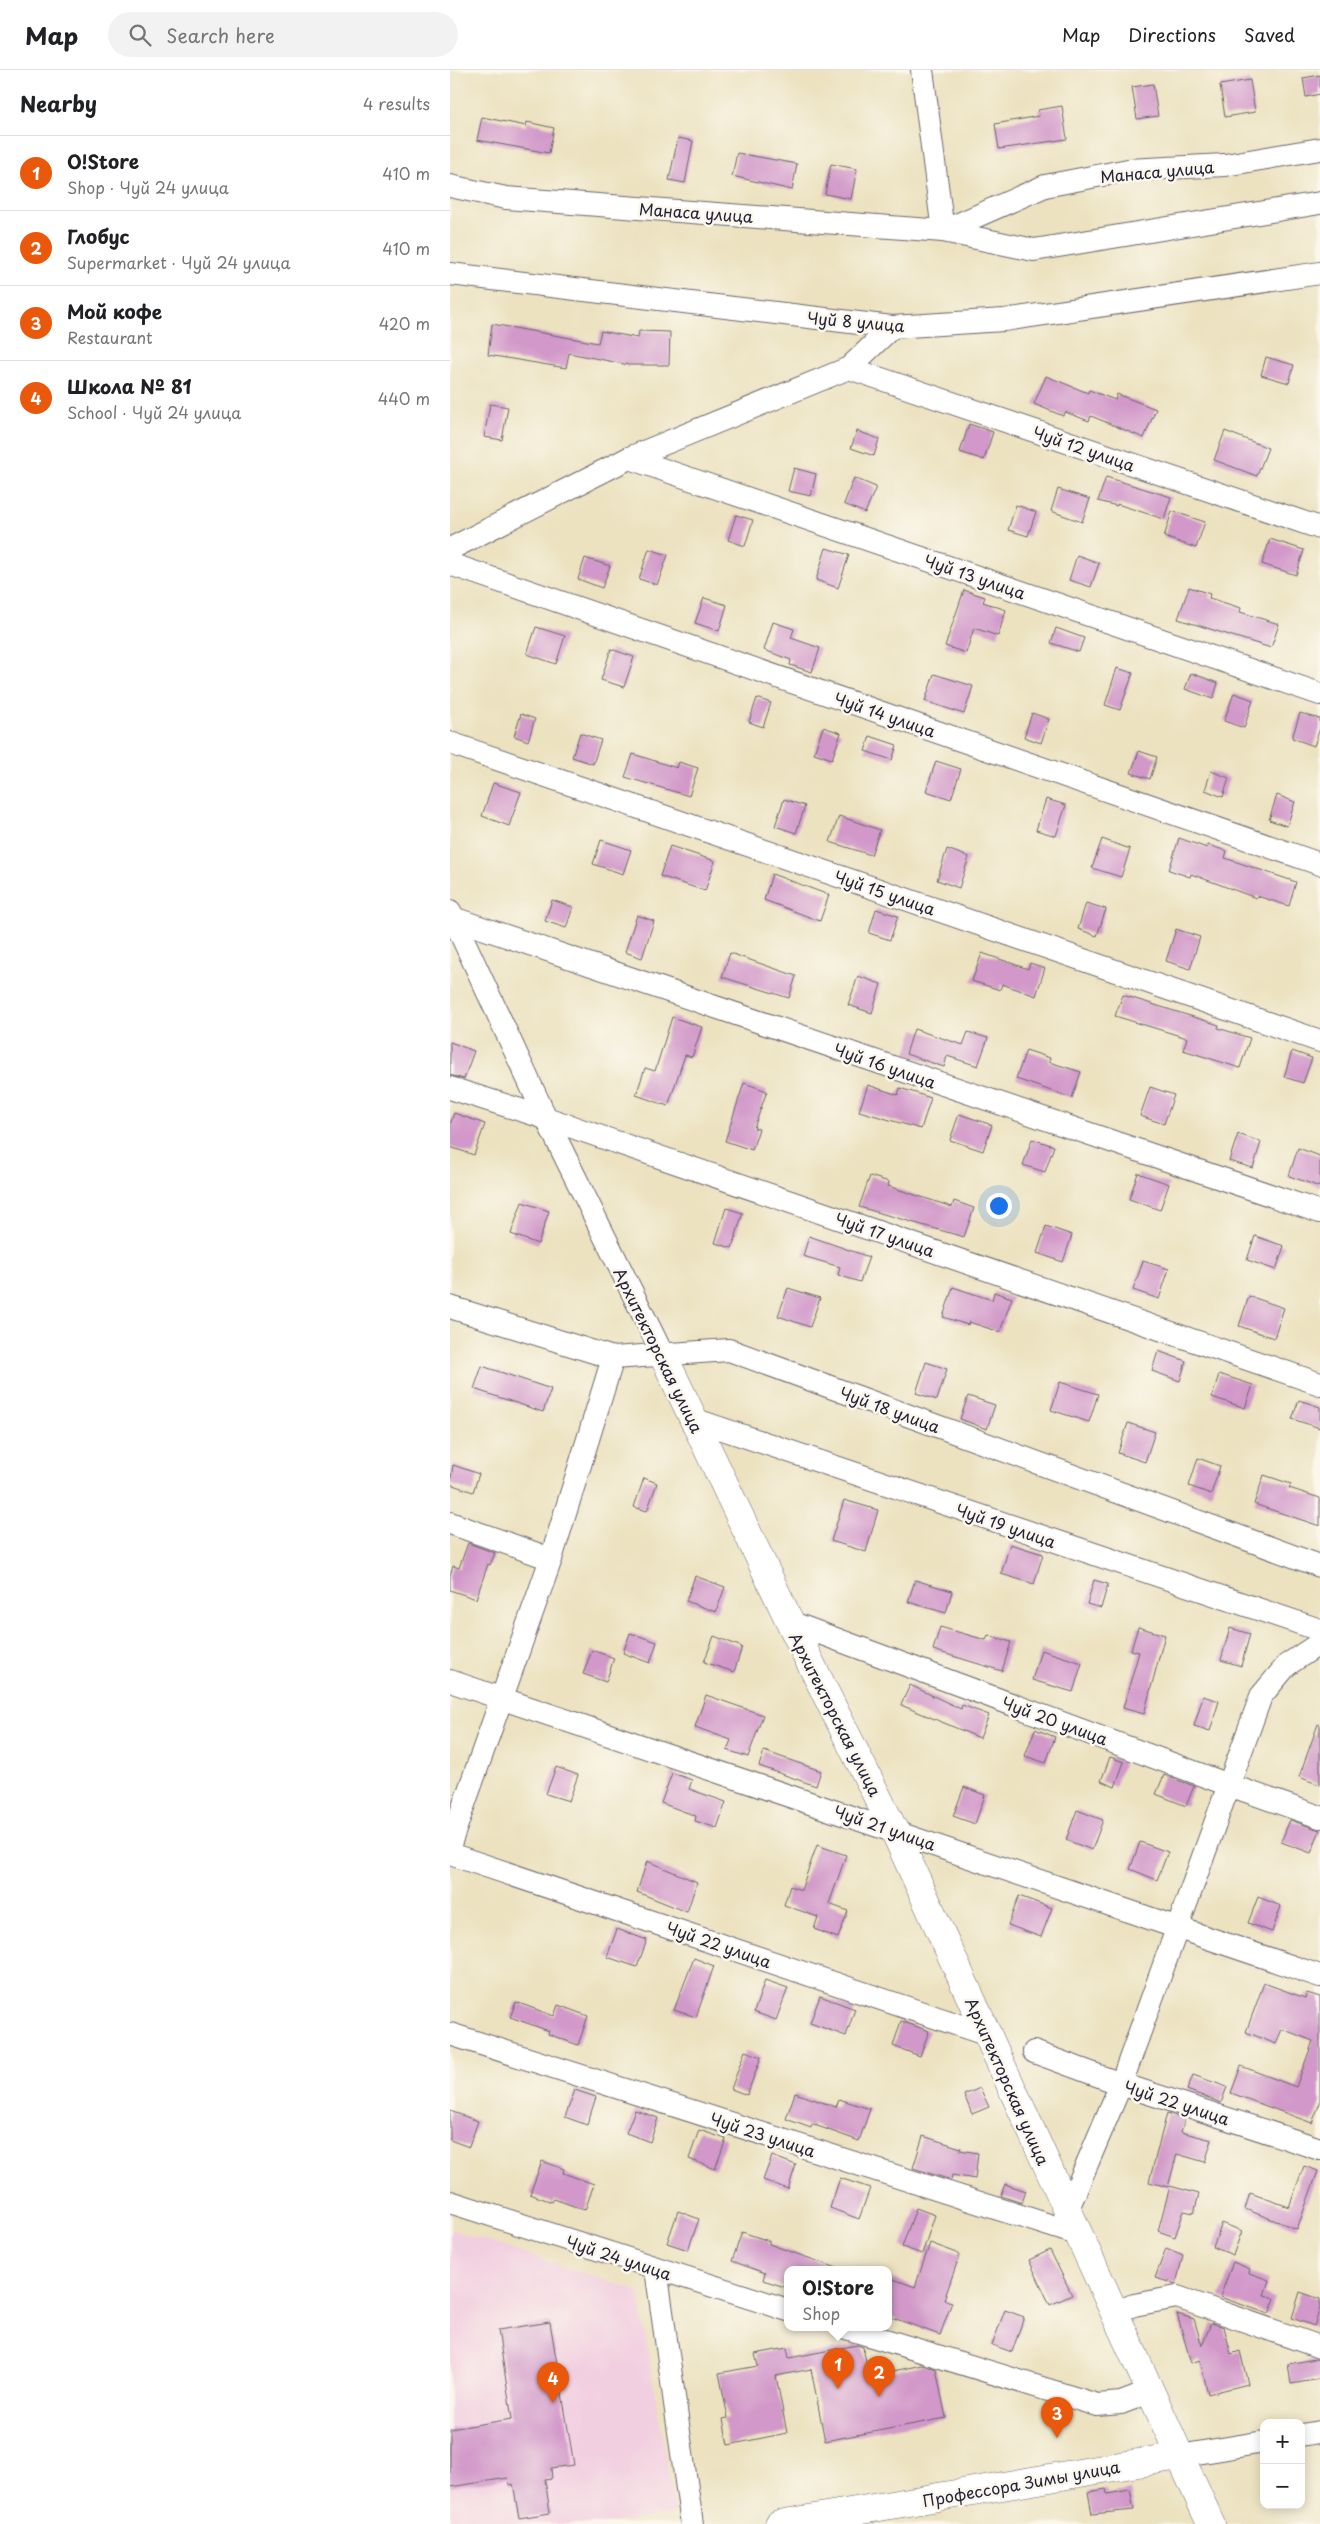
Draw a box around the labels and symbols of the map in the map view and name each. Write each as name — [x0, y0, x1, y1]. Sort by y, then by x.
street label: Манаса улица — [1099, 154, 1215, 188]
street label: Манаса улица — [638, 196, 754, 228]
street label: Чуй 8 улица — [806, 305, 906, 337]
street label: Чуй 12 улица — [1030, 419, 1138, 477]
street label: Чуй 13 улица — [921, 547, 1029, 605]
street label: Чуй 14 улица — [831, 685, 939, 743]
street label: Чуй 15 улица — [831, 864, 939, 920]
street label: Чуй 16 улица — [831, 1036, 939, 1094]
your location — [986, 1193, 1012, 1219]
street label: Чуй 17 улица — [832, 1206, 938, 1262]
street label: Архитекторская улица — [608, 1263, 710, 1437]
street label: Чуй 18 улица — [837, 1380, 943, 1438]
street label: Чуй 19 улица — [953, 1497, 1059, 1553]
street label: Архитекторская улица — [784, 1628, 888, 1800]
street label: Чуй 20 улица — [999, 1690, 1111, 1750]
street label: Чуй 21 улица — [831, 1798, 939, 1856]
street label: Чуй 22 улица — [663, 1915, 775, 1973]
street label: Архитекторская улица — [960, 1993, 1056, 2169]
street label: Чуй 22 улица — [1121, 2074, 1233, 2130]
street label: Чуй 23 улица — [707, 2106, 819, 2162]
street label: Чуй 24 улица — [563, 2229, 675, 2285]
pin: 1 — [822, 2348, 854, 2389]
pin: 2 — [863, 2356, 895, 2397]
pin: 4 — [537, 2362, 569, 2403]
pin: 3 — [1041, 2397, 1073, 2438]
street label: Профессора Зимы улица — [920, 2454, 1122, 2512]

